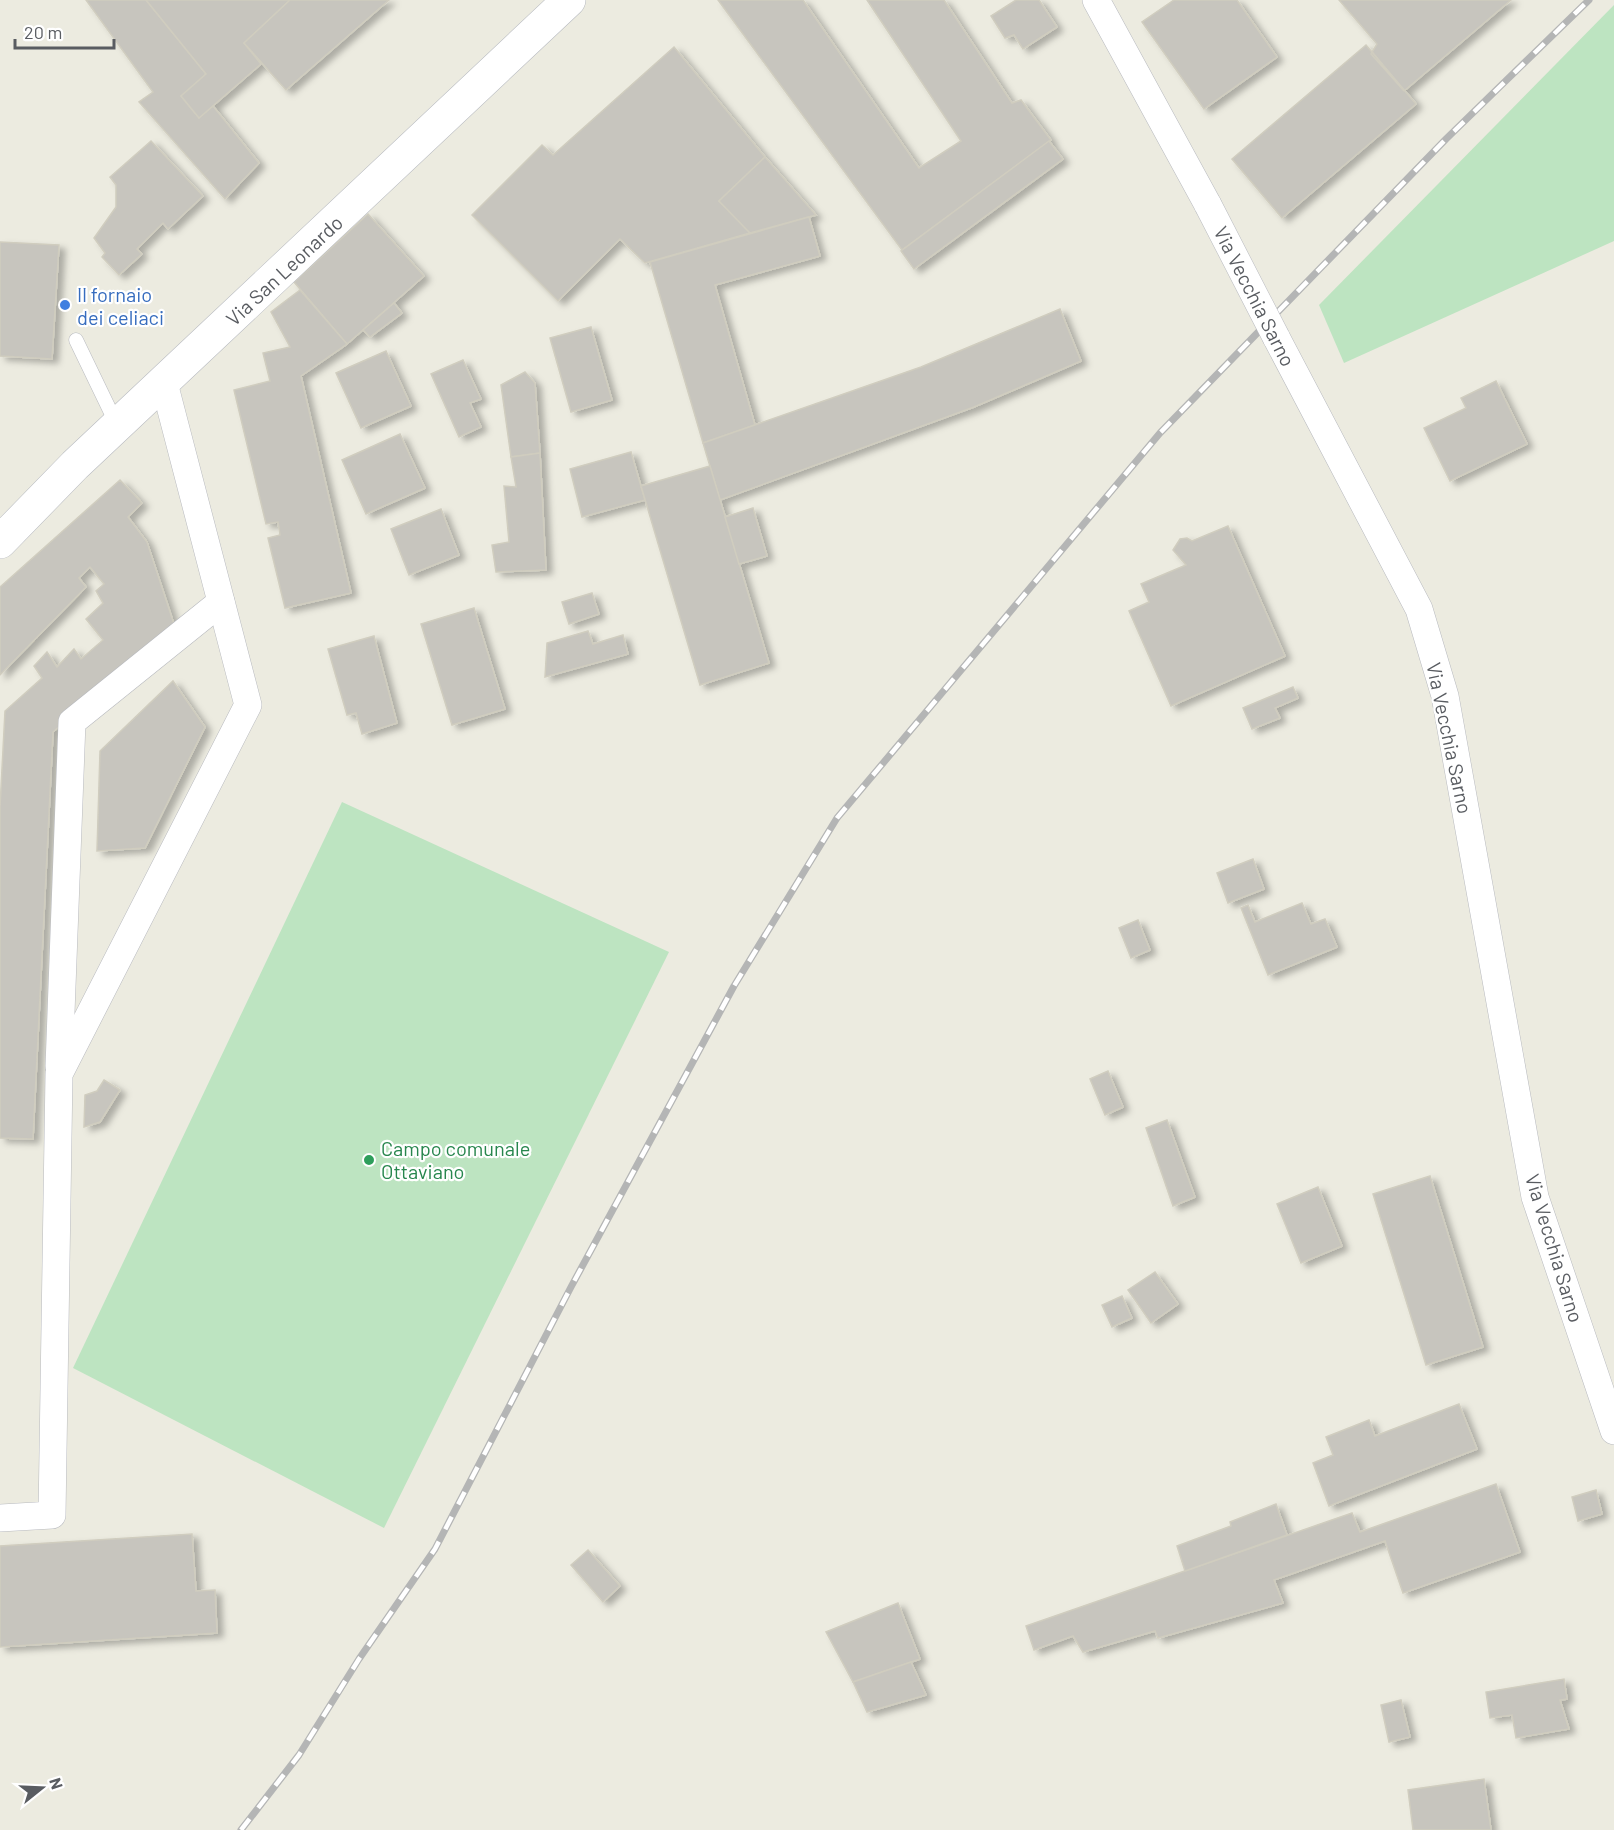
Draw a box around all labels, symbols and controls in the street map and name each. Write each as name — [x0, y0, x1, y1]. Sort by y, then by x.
scale bar — [15, 12, 114, 50]
text: 20 m — [24, 21, 62, 43]
street label: Via San Leonardo — [221, 210, 347, 330]
street label: Via Vecchia Sarno — [1209, 222, 1301, 370]
place label: Il fornaio dei celiaci — [77, 282, 164, 329]
marker: Il fornaio dei celiaci — [58, 298, 72, 312]
street label: Via Vecchia Sarno — [1422, 660, 1478, 816]
place label: Campo comunale Ottaviano — [381, 1136, 530, 1183]
marker: Campo comunale Ottaviano — [362, 1153, 376, 1167]
street label: Via Vecchia Sarno — [1521, 1171, 1589, 1325]
north arrow — [12, 1758, 72, 1818]
text: N — [46, 1775, 67, 1791]

